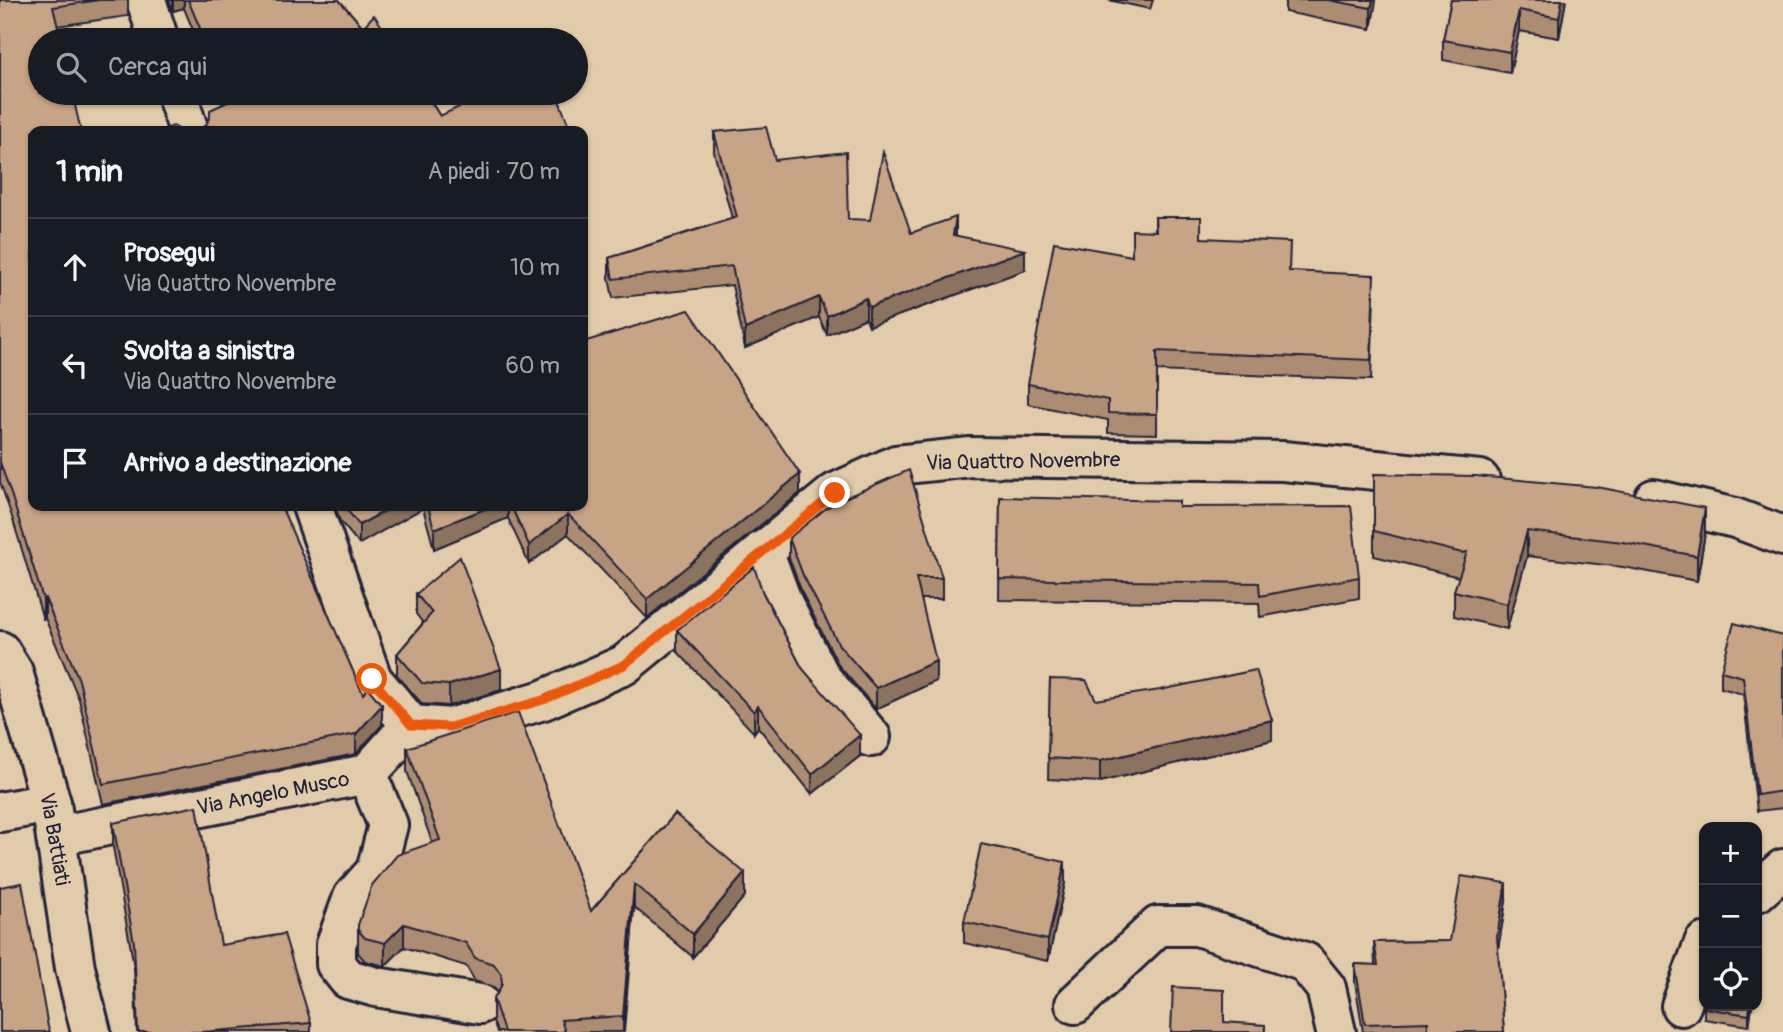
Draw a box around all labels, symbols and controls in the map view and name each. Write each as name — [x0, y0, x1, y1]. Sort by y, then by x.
search box — [28, 28, 588, 105]
icon: search — [52, 48, 90, 86]
text: Cerca qui — [108, 51, 207, 83]
text: 1 min — [56, 153, 123, 190]
text: A piedi · 70 m — [428, 157, 560, 186]
text: Prosegui — [123, 237, 215, 269]
icon: ahead — [56, 248, 94, 286]
text: 10 m — [510, 253, 560, 282]
text: Via Quattro Novembre — [123, 269, 336, 298]
text: Svolta a sinistra — [123, 335, 295, 367]
icon: left — [56, 346, 94, 384]
text: 60 m — [505, 351, 560, 380]
text: Via Quattro Novembre — [123, 367, 336, 396]
icon: arrive — [56, 444, 94, 482]
street label: Via Quattro Novembre — [926, 446, 1121, 477]
text: Arrivo a destinazione — [123, 447, 351, 479]
route end — [819, 477, 850, 508]
route start — [356, 663, 387, 694]
street label: Via Angelo Musco — [194, 765, 352, 822]
street label: Via Battiati — [33, 791, 76, 888]
map controls — [1699, 822, 1762, 1011]
button: + — [1699, 822, 1762, 885]
button: − — [1699, 885, 1762, 948]
button: locate — [1699, 948, 1762, 1011]

